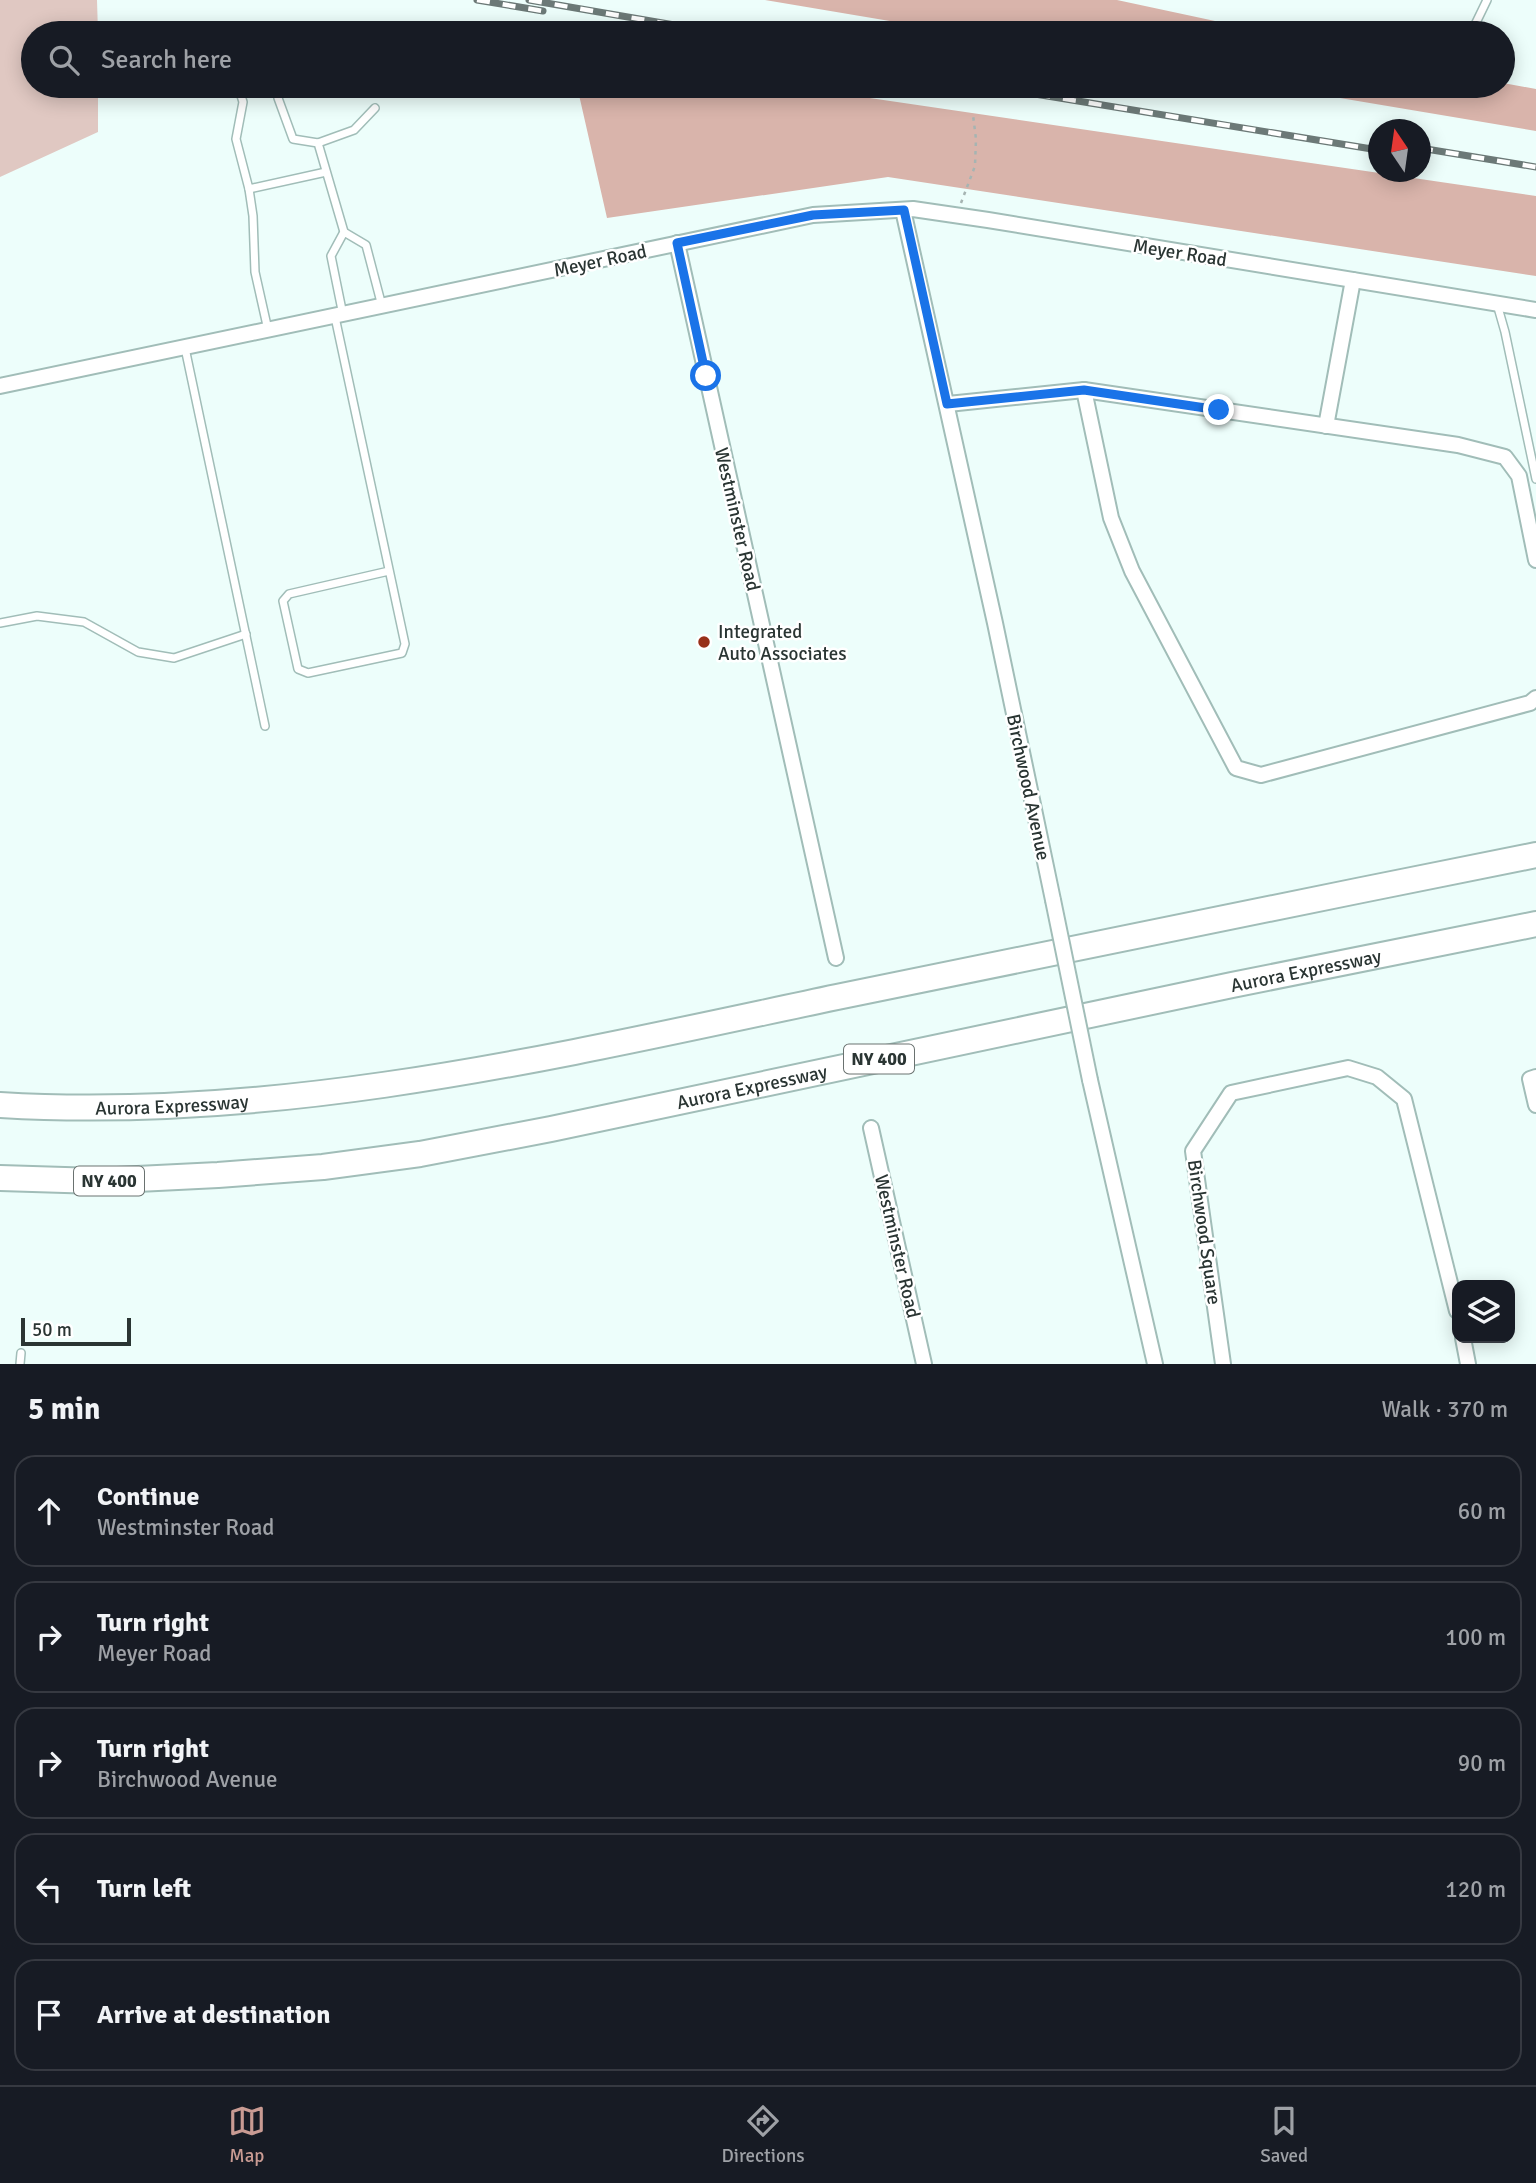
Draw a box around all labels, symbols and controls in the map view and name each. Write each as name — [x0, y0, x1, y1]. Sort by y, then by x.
search box — [21, 21, 1515, 98]
icon: search — [45, 41, 83, 79]
text: Search here — [101, 44, 232, 76]
north arrow — [1368, 119, 1431, 182]
street label: Meyer Road — [1131, 234, 1228, 272]
street label: Meyer Road — [551, 239, 649, 283]
route start — [690, 360, 721, 391]
route end — [1203, 394, 1234, 425]
street label: Westminster Road — [709, 445, 765, 593]
place label: Integrated Auto Associates — [718, 620, 847, 666]
marker: Integrated Auto Associates — [696, 634, 712, 650]
street label: Birchwood Avenue — [1001, 712, 1055, 863]
street label: Aurora Expressway — [1228, 944, 1384, 998]
road number: NY 400 — [844, 1044, 914, 1074]
street label: Aurora Expressway — [675, 1060, 830, 1115]
street label: Aurora Expressway — [95, 1090, 250, 1121]
street label: Birchwood Square — [1182, 1158, 1226, 1306]
road number: NY 400 — [74, 1166, 144, 1196]
street label: Westminster Road — [869, 1172, 925, 1320]
map controls — [1452, 1280, 1515, 1343]
button: layers — [1452, 1280, 1515, 1343]
scale bar — [21, 1315, 131, 1347]
text: 50 m — [32, 1318, 72, 1342]
text: 5 min — [28, 1391, 100, 1428]
text: Walk · 370 m — [1382, 1395, 1508, 1424]
text: Continue — [97, 1481, 199, 1513]
icon: ahead — [30, 1492, 68, 1530]
text: 60 m — [1458, 1497, 1506, 1526]
text: Westminster Road — [97, 1513, 275, 1542]
text: Turn right — [97, 1607, 209, 1639]
icon: right — [30, 1618, 68, 1656]
text: 100 m — [1445, 1623, 1506, 1652]
text: Meyer Road — [97, 1639, 212, 1668]
text: Turn right — [97, 1733, 209, 1765]
icon: right — [30, 1744, 68, 1782]
text: 90 m — [1458, 1749, 1506, 1778]
text: Birchwood Avenue — [97, 1765, 278, 1794]
icon: left — [30, 1870, 68, 1908]
text: Turn left — [97, 1873, 191, 1905]
text: 120 m — [1445, 1875, 1506, 1904]
icon: arrive — [30, 1996, 68, 2034]
text: Arrive at destination — [97, 1999, 330, 2031]
tab: Map — [228, 2102, 266, 2168]
tab: Directions — [722, 2102, 805, 2168]
tab: Saved — [1260, 2102, 1308, 2168]

